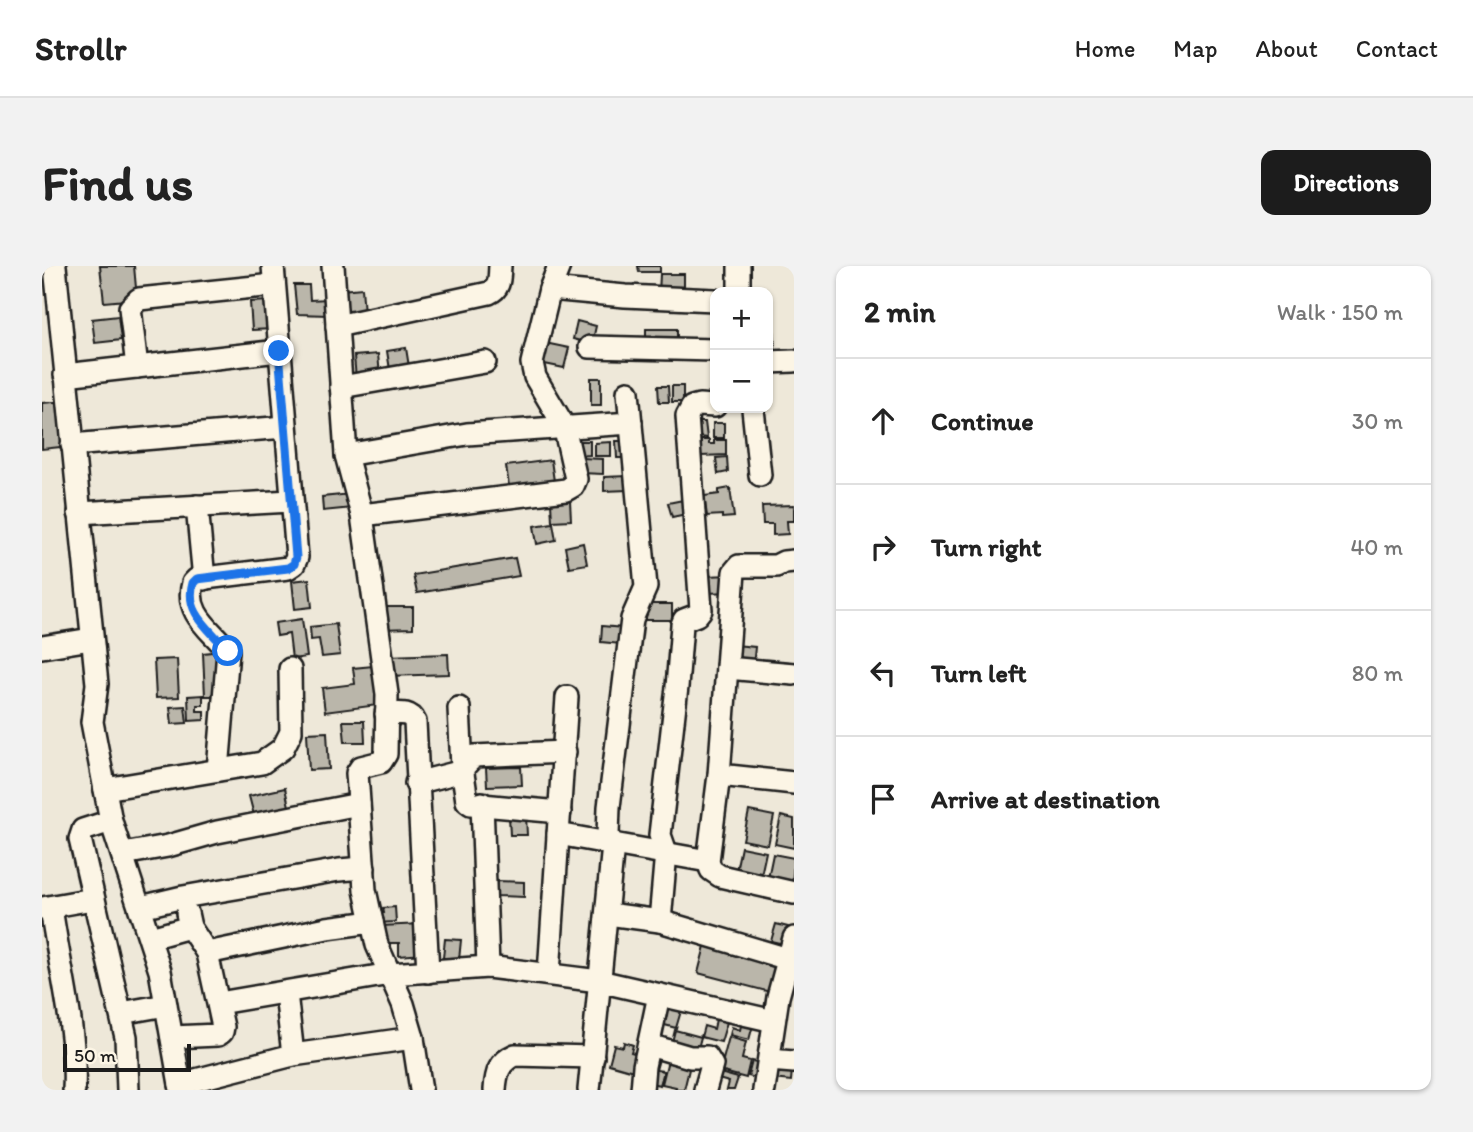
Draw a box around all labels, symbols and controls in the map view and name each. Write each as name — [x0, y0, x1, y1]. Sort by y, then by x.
text: Strollr — [35, 29, 126, 68]
text: Home — [1075, 34, 1135, 63]
text: Map — [1173, 34, 1217, 63]
text: About — [1255, 34, 1318, 63]
text: Contact — [1356, 34, 1438, 63]
button: Directions — [1261, 150, 1431, 215]
text: Find us — [42, 153, 193, 212]
map controls — [710, 287, 773, 413]
button: + — [710, 287, 773, 350]
text: 2 min — [864, 293, 935, 330]
text: Walk · 150 m — [1277, 298, 1403, 326]
route end — [263, 335, 294, 366]
button: − — [710, 350, 773, 413]
icon: ahead — [864, 402, 902, 440]
text: Continue — [931, 405, 1034, 437]
text: 30 m — [1352, 407, 1403, 435]
icon: right — [864, 528, 902, 566]
text: Turn right — [931, 531, 1042, 563]
text: 40 m — [1350, 533, 1403, 561]
route start — [212, 635, 243, 666]
icon: left — [864, 654, 902, 692]
text: Turn left — [931, 657, 1027, 689]
text: 80 m — [1352, 659, 1403, 687]
icon: arrive — [864, 780, 902, 818]
text: Arrive at destination — [931, 783, 1160, 815]
scale bar — [63, 1041, 191, 1073]
text: 50 m — [74, 1044, 116, 1067]

